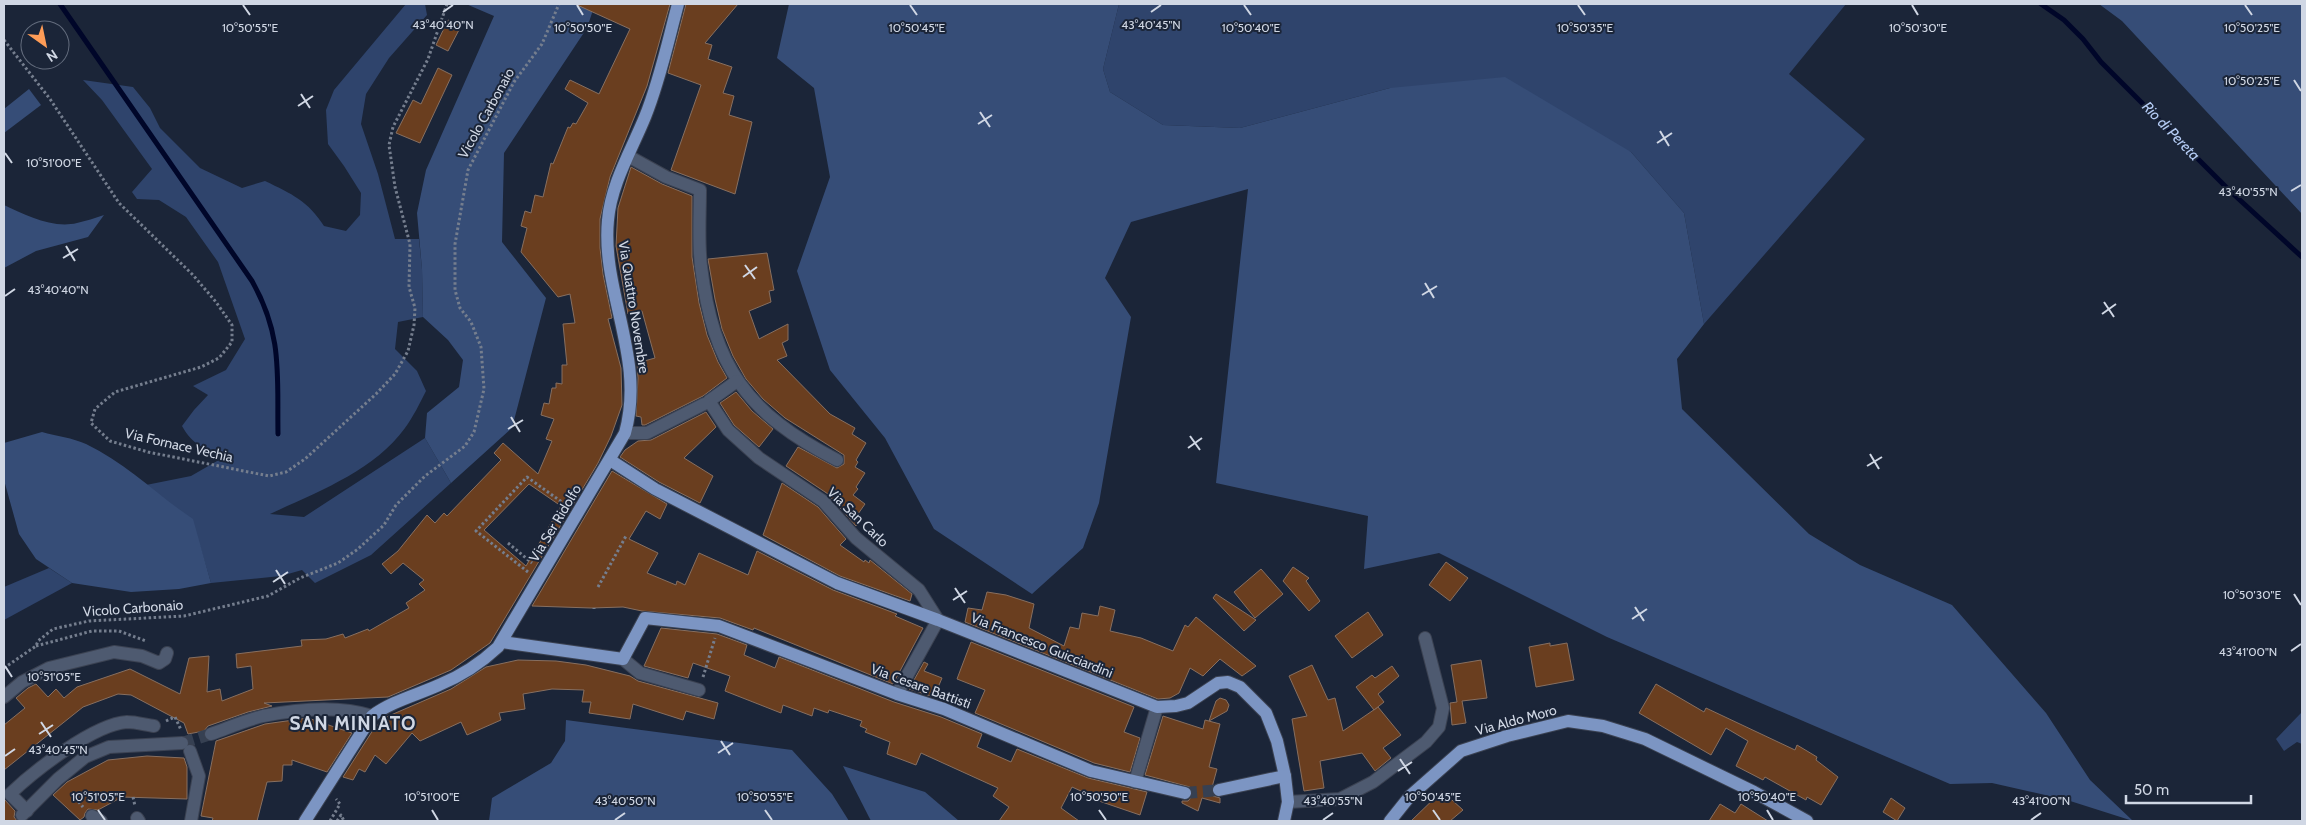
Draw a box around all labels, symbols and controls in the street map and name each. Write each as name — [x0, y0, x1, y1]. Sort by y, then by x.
text: 43°40'40"N — [412, 17, 474, 32]
text: 43°40'45"N — [1121, 17, 1181, 32]
north arrow — [20, 20, 70, 70]
text: 10°50'55"E — [222, 20, 278, 35]
text: 10°50'50"E — [554, 20, 612, 35]
text: 10°50'45"E — [889, 20, 946, 35]
text: 10°50'40"E — [1222, 20, 1281, 35]
text: 10°50'35"E — [1557, 20, 1613, 35]
text: 10°50'30"E — [1889, 20, 1947, 35]
text: 10°50'25"E — [2224, 20, 2280, 35]
text: N — [43, 46, 61, 66]
street label: Vicolo Carbonaio — [454, 64, 518, 161]
text: 10°50'25"E — [2224, 73, 2280, 88]
water label: Rio di Pereta — [2138, 98, 2204, 164]
text: 10°51'00"E — [26, 155, 82, 170]
text: 43°40'55"N — [2218, 184, 2278, 199]
street label: Via Quattro Novembre — [615, 240, 653, 374]
text: 43°40'40"N — [27, 282, 89, 297]
street label: Via Fornace Vechia — [123, 424, 235, 466]
street label: Via Ser Ridolfo — [525, 481, 585, 565]
street label: Via San Carlo — [823, 483, 893, 551]
text: 10°50'30"E — [2223, 587, 2281, 602]
street label: Vicolo Carbonaio — [82, 595, 184, 620]
street label: Via Francesco Guicciardini — [968, 608, 1116, 682]
text: 43°41'00"N — [2219, 644, 2277, 659]
street label: Via Cesare Battisti — [868, 660, 974, 713]
text: 10°51'05"E — [27, 669, 81, 684]
street label: Via Aldo Moro — [1473, 700, 1559, 739]
district label: SAN MINIATO — [289, 712, 417, 735]
text: 43°40'45"N — [28, 742, 88, 757]
scale bar — [2126, 772, 2251, 804]
text: 50 m — [2134, 781, 2169, 799]
text: 10°51'05"E — [71, 789, 125, 804]
text: 10°51'00"E — [404, 789, 460, 804]
text: 10°50'55"E — [737, 789, 793, 804]
text: 10°50'50"E — [1070, 789, 1128, 804]
text: 10°50'45"E — [1405, 789, 1462, 804]
text: 10°50'40"E — [1738, 789, 1797, 804]
text: 43°40'50"N — [594, 793, 656, 808]
text: 43°40'55"N — [1303, 793, 1363, 808]
text: 43°41'00"N — [2012, 793, 2070, 808]

